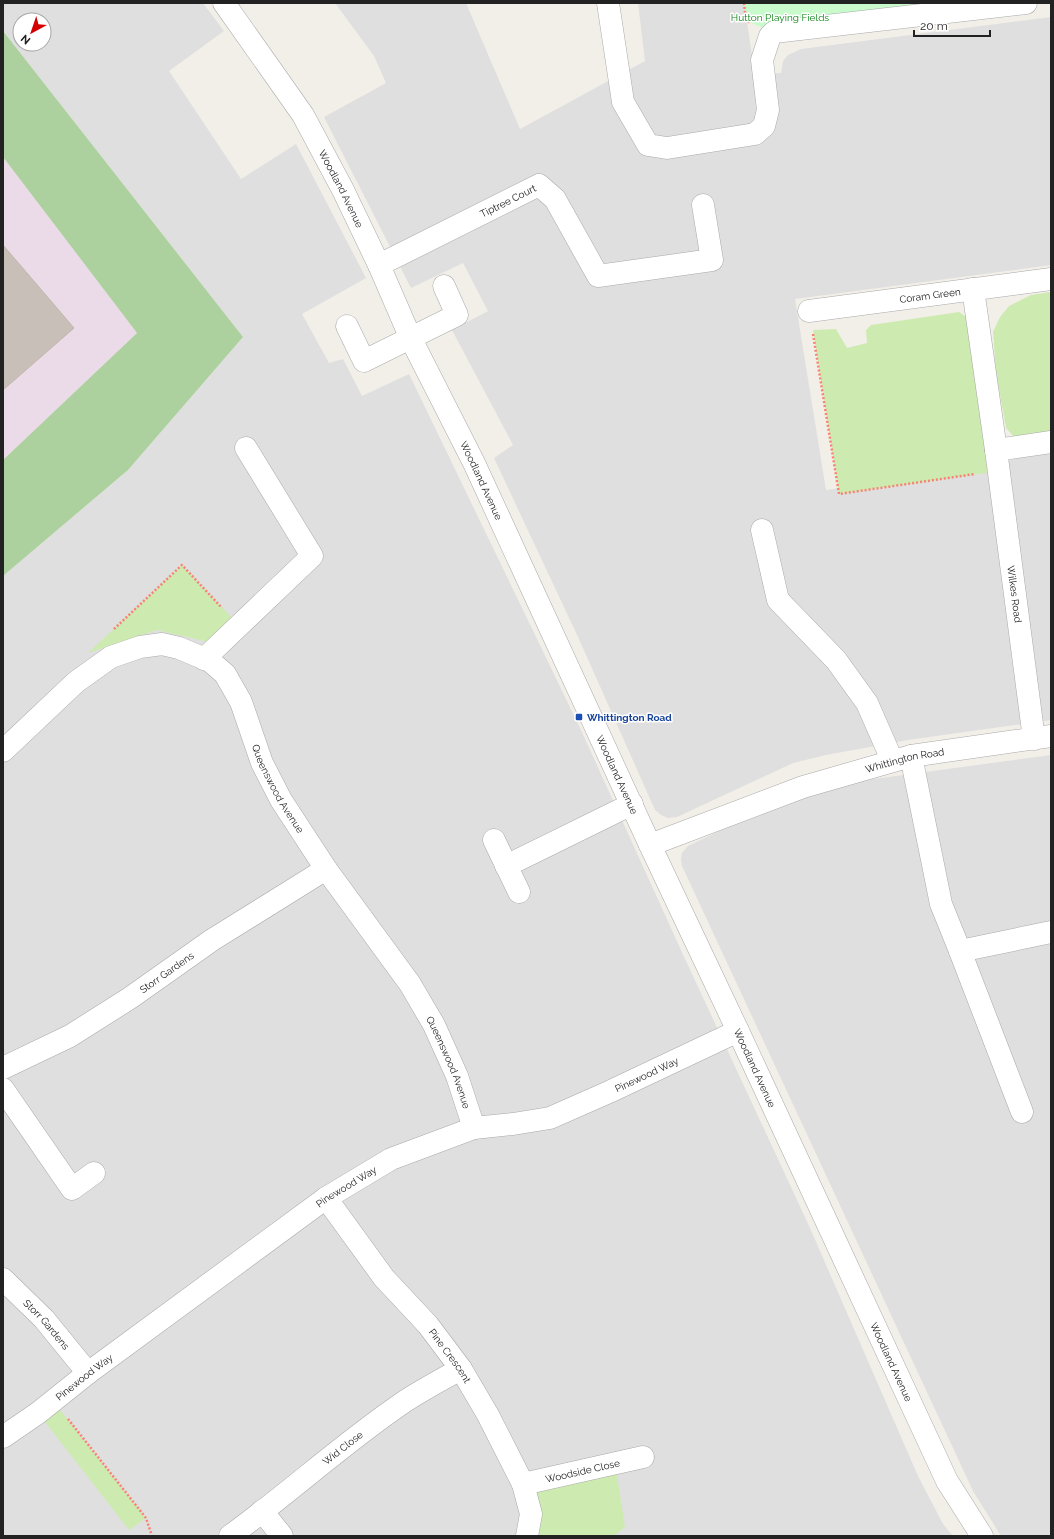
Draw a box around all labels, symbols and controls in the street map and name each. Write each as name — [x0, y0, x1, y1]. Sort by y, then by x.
north arrow — [12, 12, 52, 52]
park label: Hutton Playing Fields — [731, 12, 829, 23]
scale bar — [914, 12, 990, 38]
text: 20 m — [920, 19, 948, 33]
text: N — [18, 32, 33, 47]
street label: Woodland Avenue — [317, 148, 365, 229]
street label: Tiptree Court — [478, 182, 538, 220]
street label: Coram Green — [899, 286, 961, 305]
street label: Woodland Avenue — [458, 440, 504, 522]
street label: Wilkes Road — [1005, 565, 1024, 624]
marker: Whittington Road — [574, 712, 584, 722]
place label: Whittington Road — [587, 712, 672, 723]
street label: Woodland Avenue — [594, 734, 640, 816]
street label: Queenswood Avenue — [250, 743, 306, 835]
street label: Whittington Road — [864, 746, 945, 775]
street label: Storr Gardens — [138, 950, 196, 995]
street label: Queenswood Avenue — [424, 1014, 472, 1110]
street label: Woodland Avenue — [732, 1027, 778, 1109]
street label: Pinewood Way — [613, 1055, 681, 1094]
street label: Pinewood Way — [314, 1164, 379, 1210]
street label: Storr Gardens — [21, 1297, 72, 1352]
street label: Woodland Avenue — [868, 1321, 914, 1403]
street label: Pine Crescent — [427, 1327, 473, 1385]
street label: Pinewood Way — [54, 1351, 115, 1403]
street label: Wid Close — [321, 1429, 365, 1467]
street label: Woodside Close — [544, 1457, 621, 1485]

